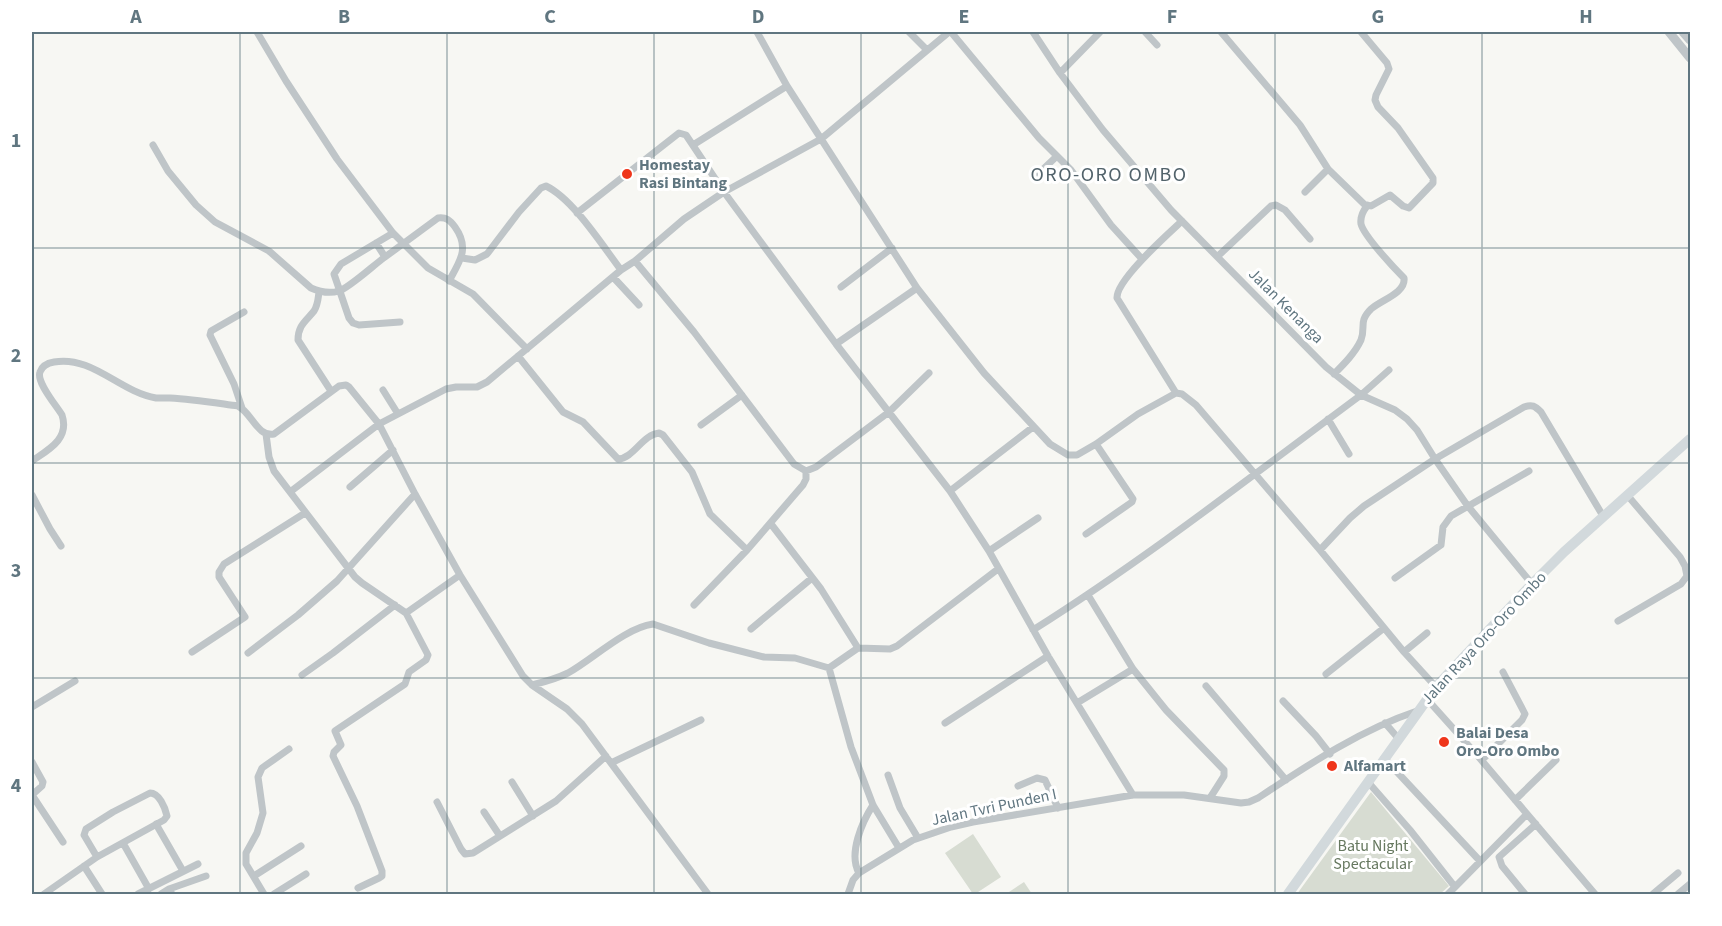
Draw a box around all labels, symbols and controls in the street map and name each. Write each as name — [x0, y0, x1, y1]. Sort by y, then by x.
text: A — [129, 3, 142, 31]
text: B — [338, 3, 350, 31]
text: C — [544, 3, 556, 31]
text: D — [752, 3, 764, 31]
text: E — [959, 3, 969, 31]
text: F — [1167, 3, 1177, 31]
text: G — [1372, 3, 1384, 31]
text: H — [1579, 3, 1593, 31]
text: 1 — [11, 127, 21, 155]
place label: Homestay Rasi Bintang — [639, 154, 727, 194]
district label: ORO-ORO OMBO — [1031, 161, 1187, 189]
marker: Homestay Rasi Bintang — [620, 167, 634, 181]
street label: Jalan Kenanga — [1243, 263, 1329, 349]
text: 2 — [11, 342, 21, 370]
text: 3 — [11, 557, 21, 585]
street label: Jalan Raya Oro-Oro Ombo — [1416, 567, 1552, 709]
place label: Balai Desa Oro-Oro Ombo — [1456, 722, 1559, 762]
marker: Balai Desa Oro-Oro Ombo — [1437, 735, 1451, 749]
place label: Alfamart — [1343, 755, 1406, 777]
marker: Alfamart — [1325, 759, 1339, 773]
text: 4 — [11, 772, 22, 800]
street label: Jalan Tvri Punden I — [929, 783, 1059, 831]
park label: Batu Night Spectacular — [1333, 835, 1413, 875]

